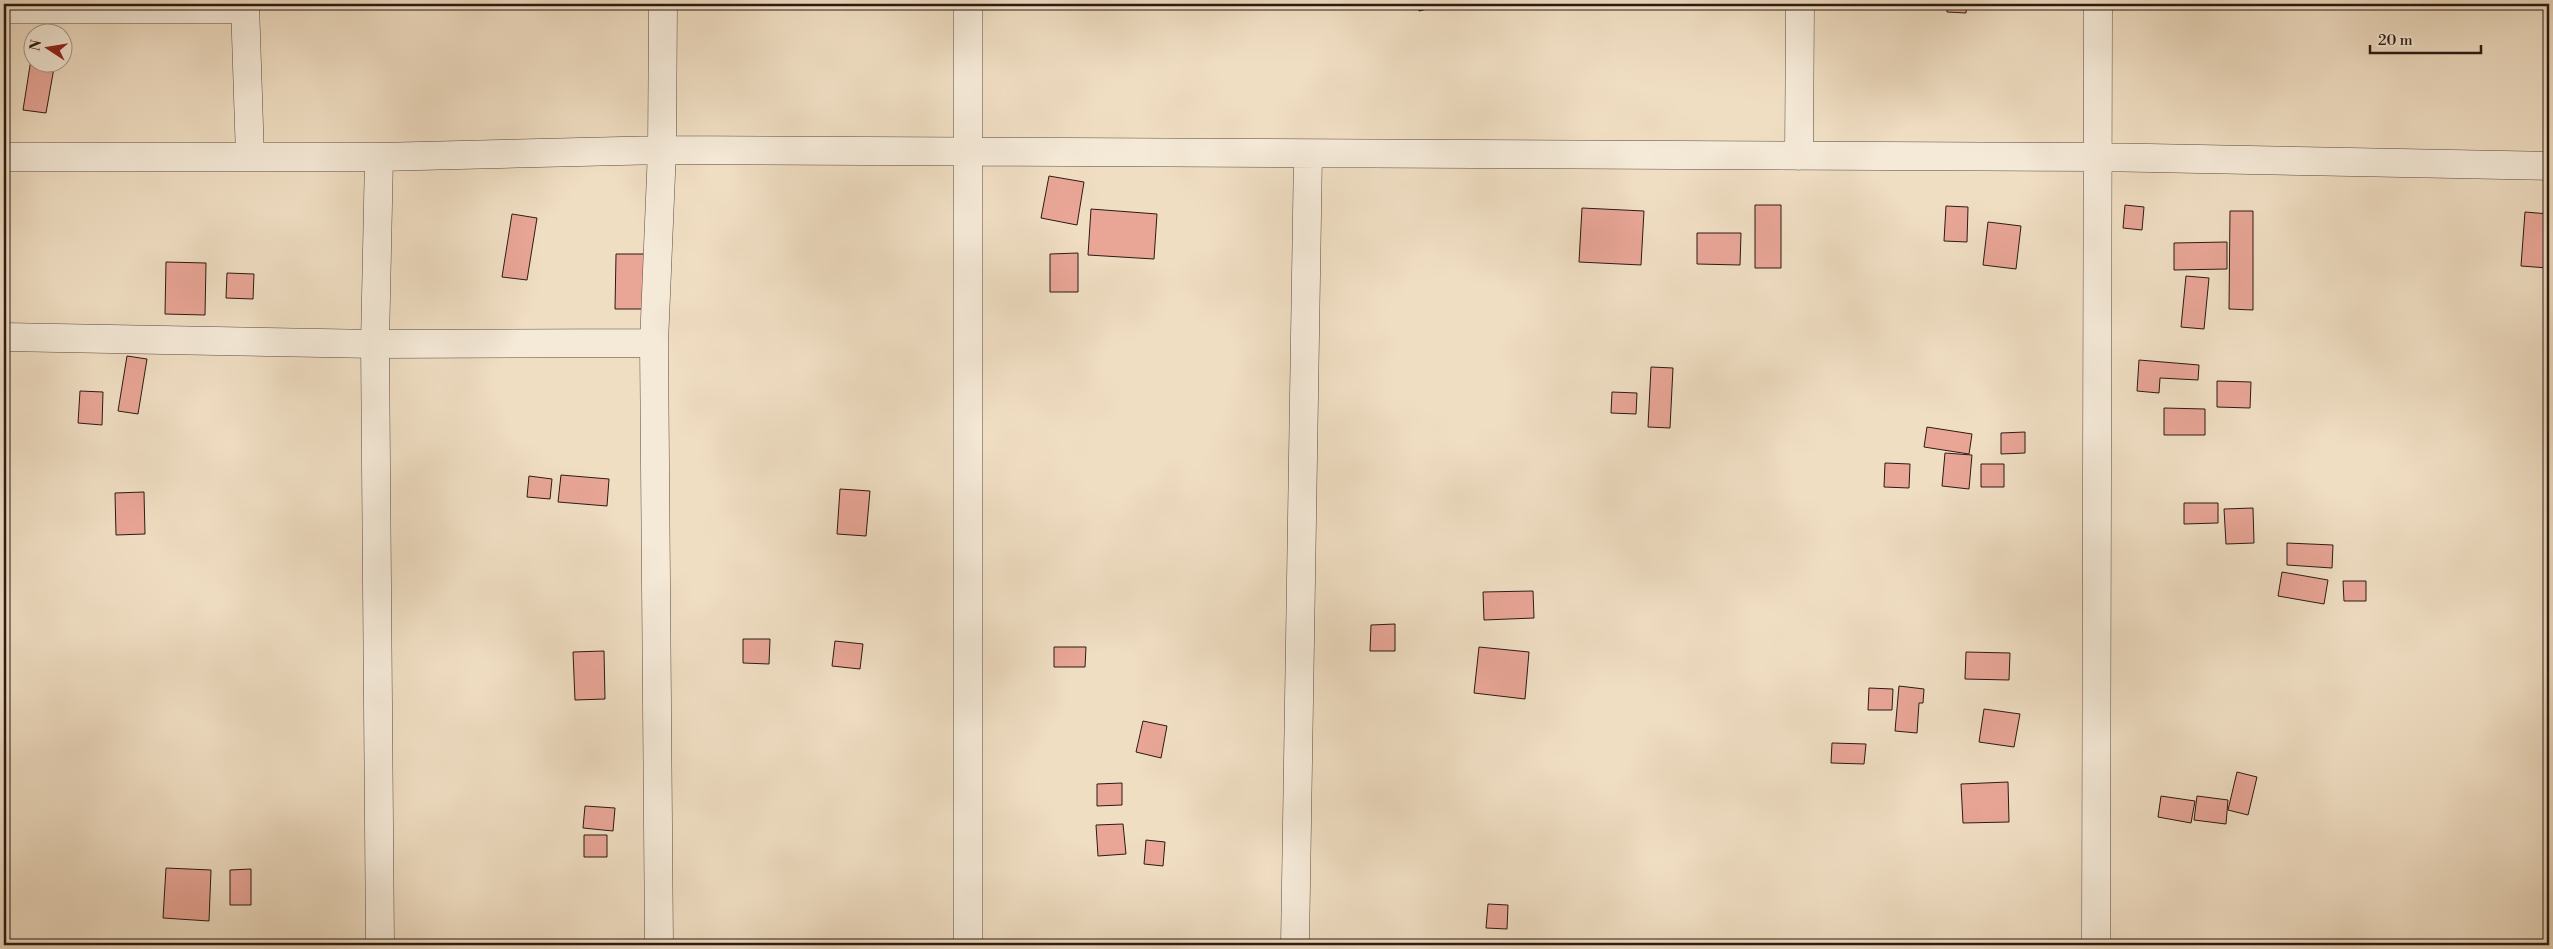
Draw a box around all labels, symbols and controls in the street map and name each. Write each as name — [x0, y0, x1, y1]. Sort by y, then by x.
north arrow — [22, 22, 72, 72]
scale bar — [2370, 22, 2482, 54]
text: 20 m — [2378, 31, 2413, 50]
text: N — [26, 38, 46, 53]

